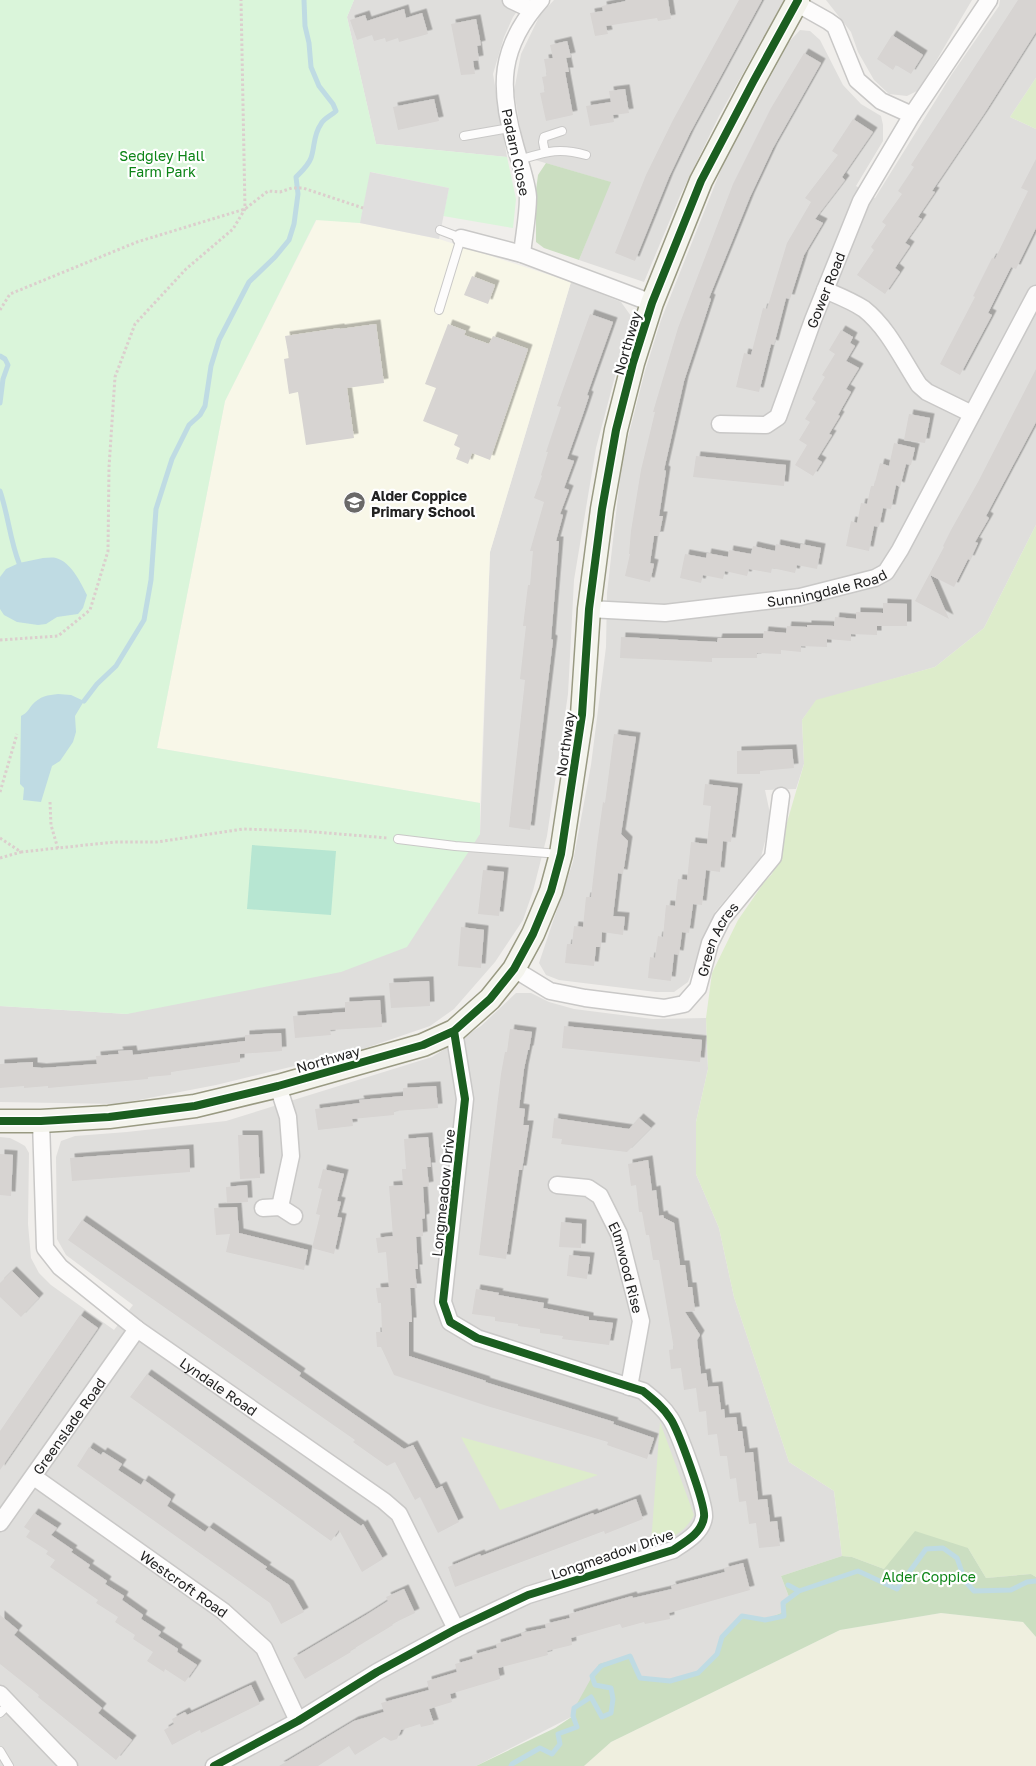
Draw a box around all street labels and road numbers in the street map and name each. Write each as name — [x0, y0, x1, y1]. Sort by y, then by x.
street label: Padarn Close — [498, 107, 534, 197]
street label: Gower Road — [802, 249, 848, 330]
street label: Northway — [610, 309, 644, 377]
street label: Sunningdale Road — [766, 565, 889, 609]
street label: Northway — [552, 710, 578, 778]
street label: Green Acres — [693, 898, 741, 978]
street label: Northway — [294, 1042, 362, 1076]
street label: Longmeadow Drive — [428, 1128, 458, 1258]
street label: Elmwood Rise — [606, 1218, 647, 1315]
street label: Lyndale Road — [177, 1353, 261, 1419]
street label: Greenslade Road — [29, 1374, 109, 1477]
street label: Longmeadow Drive — [549, 1525, 675, 1583]
street label: Westcroft Road — [137, 1546, 231, 1620]

